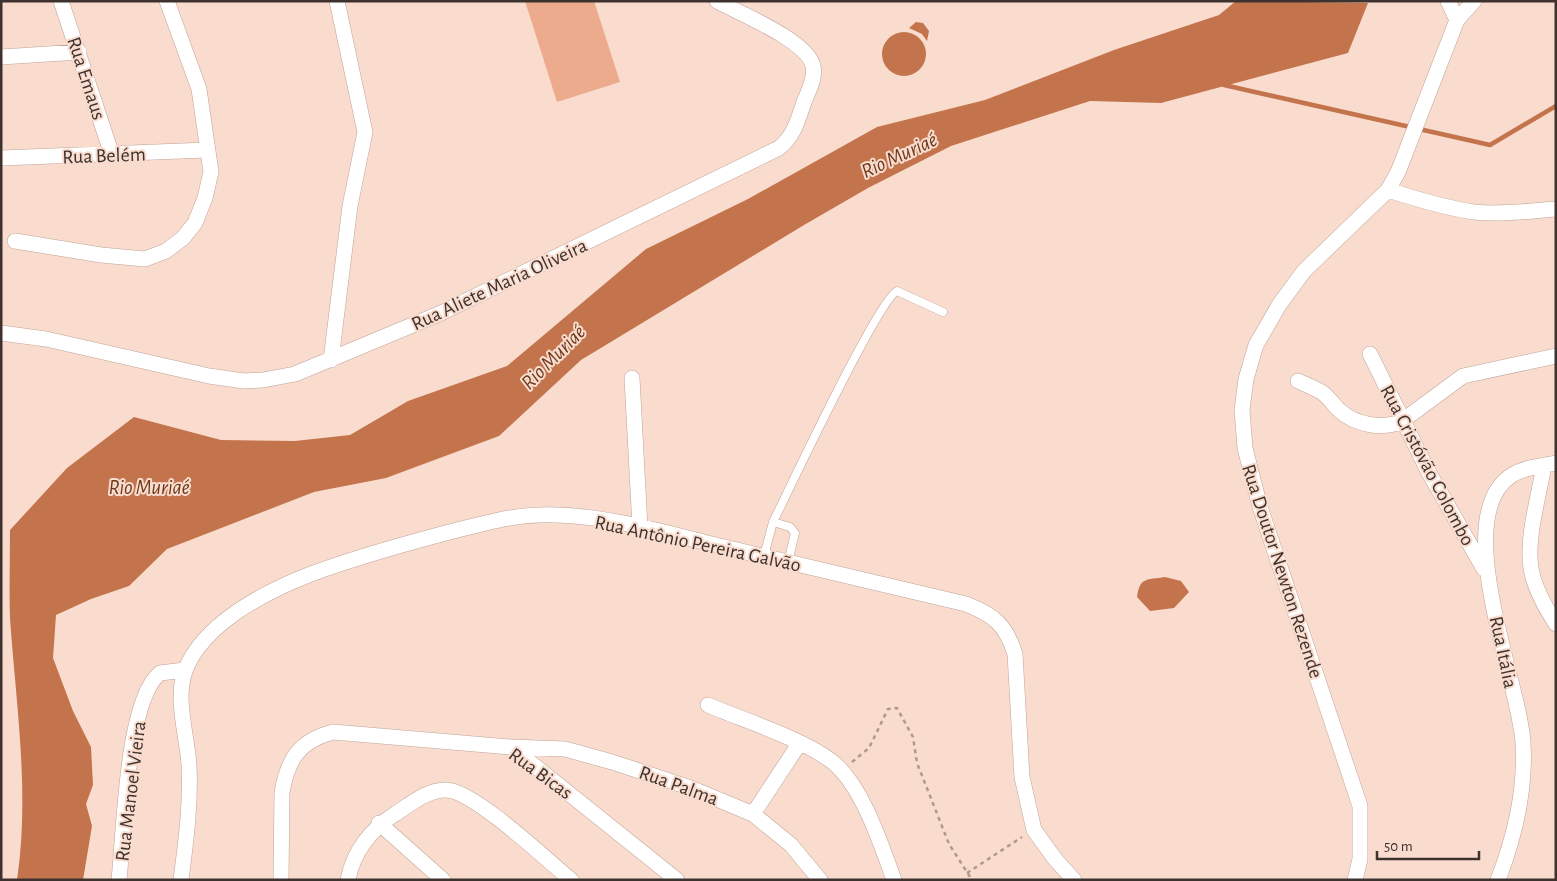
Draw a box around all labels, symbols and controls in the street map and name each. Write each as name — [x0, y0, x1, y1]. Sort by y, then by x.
street label: Rua Emaus — [63, 34, 109, 122]
water label: Rio Muriaé — [858, 129, 941, 182]
street label: Rua Belém — [62, 145, 146, 167]
street label: Rua Aliete Maria Oliveira — [409, 235, 590, 334]
water label: Rio Muriaé — [517, 321, 590, 394]
street label: Rua Cristóvão Colombo — [1376, 382, 1478, 549]
street label: Rua Doutor Newton Rezende — [1238, 462, 1326, 681]
water label: Rio Muriaé — [108, 477, 190, 498]
street label: Rua Antônio Pereira Galvão — [593, 512, 803, 576]
street label: Rua Itália — [1486, 614, 1520, 690]
street label: Rua Manoel Vieira — [112, 720, 150, 862]
street label: Rua Bicas — [505, 744, 576, 803]
street label: Rua Palma — [636, 762, 721, 809]
scale bar — [1377, 828, 1480, 860]
text: 50 m — [1384, 839, 1413, 854]

